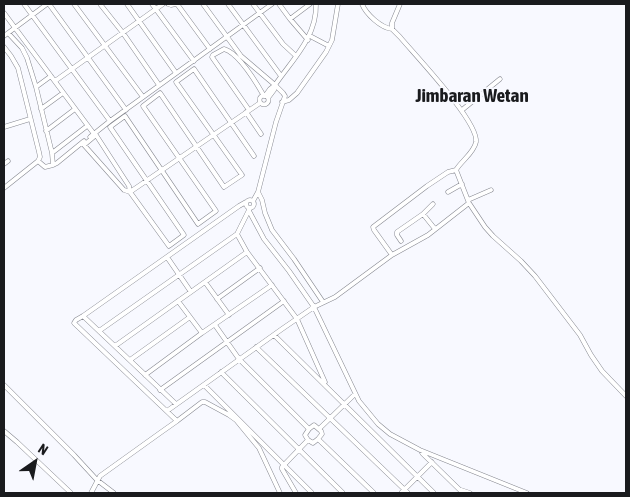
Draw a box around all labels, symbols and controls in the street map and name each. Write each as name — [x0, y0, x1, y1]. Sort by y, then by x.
district label: Jimbaran Wetan — [415, 85, 529, 107]
north arrow — [10, 437, 60, 487]
text: N — [35, 440, 51, 458]

